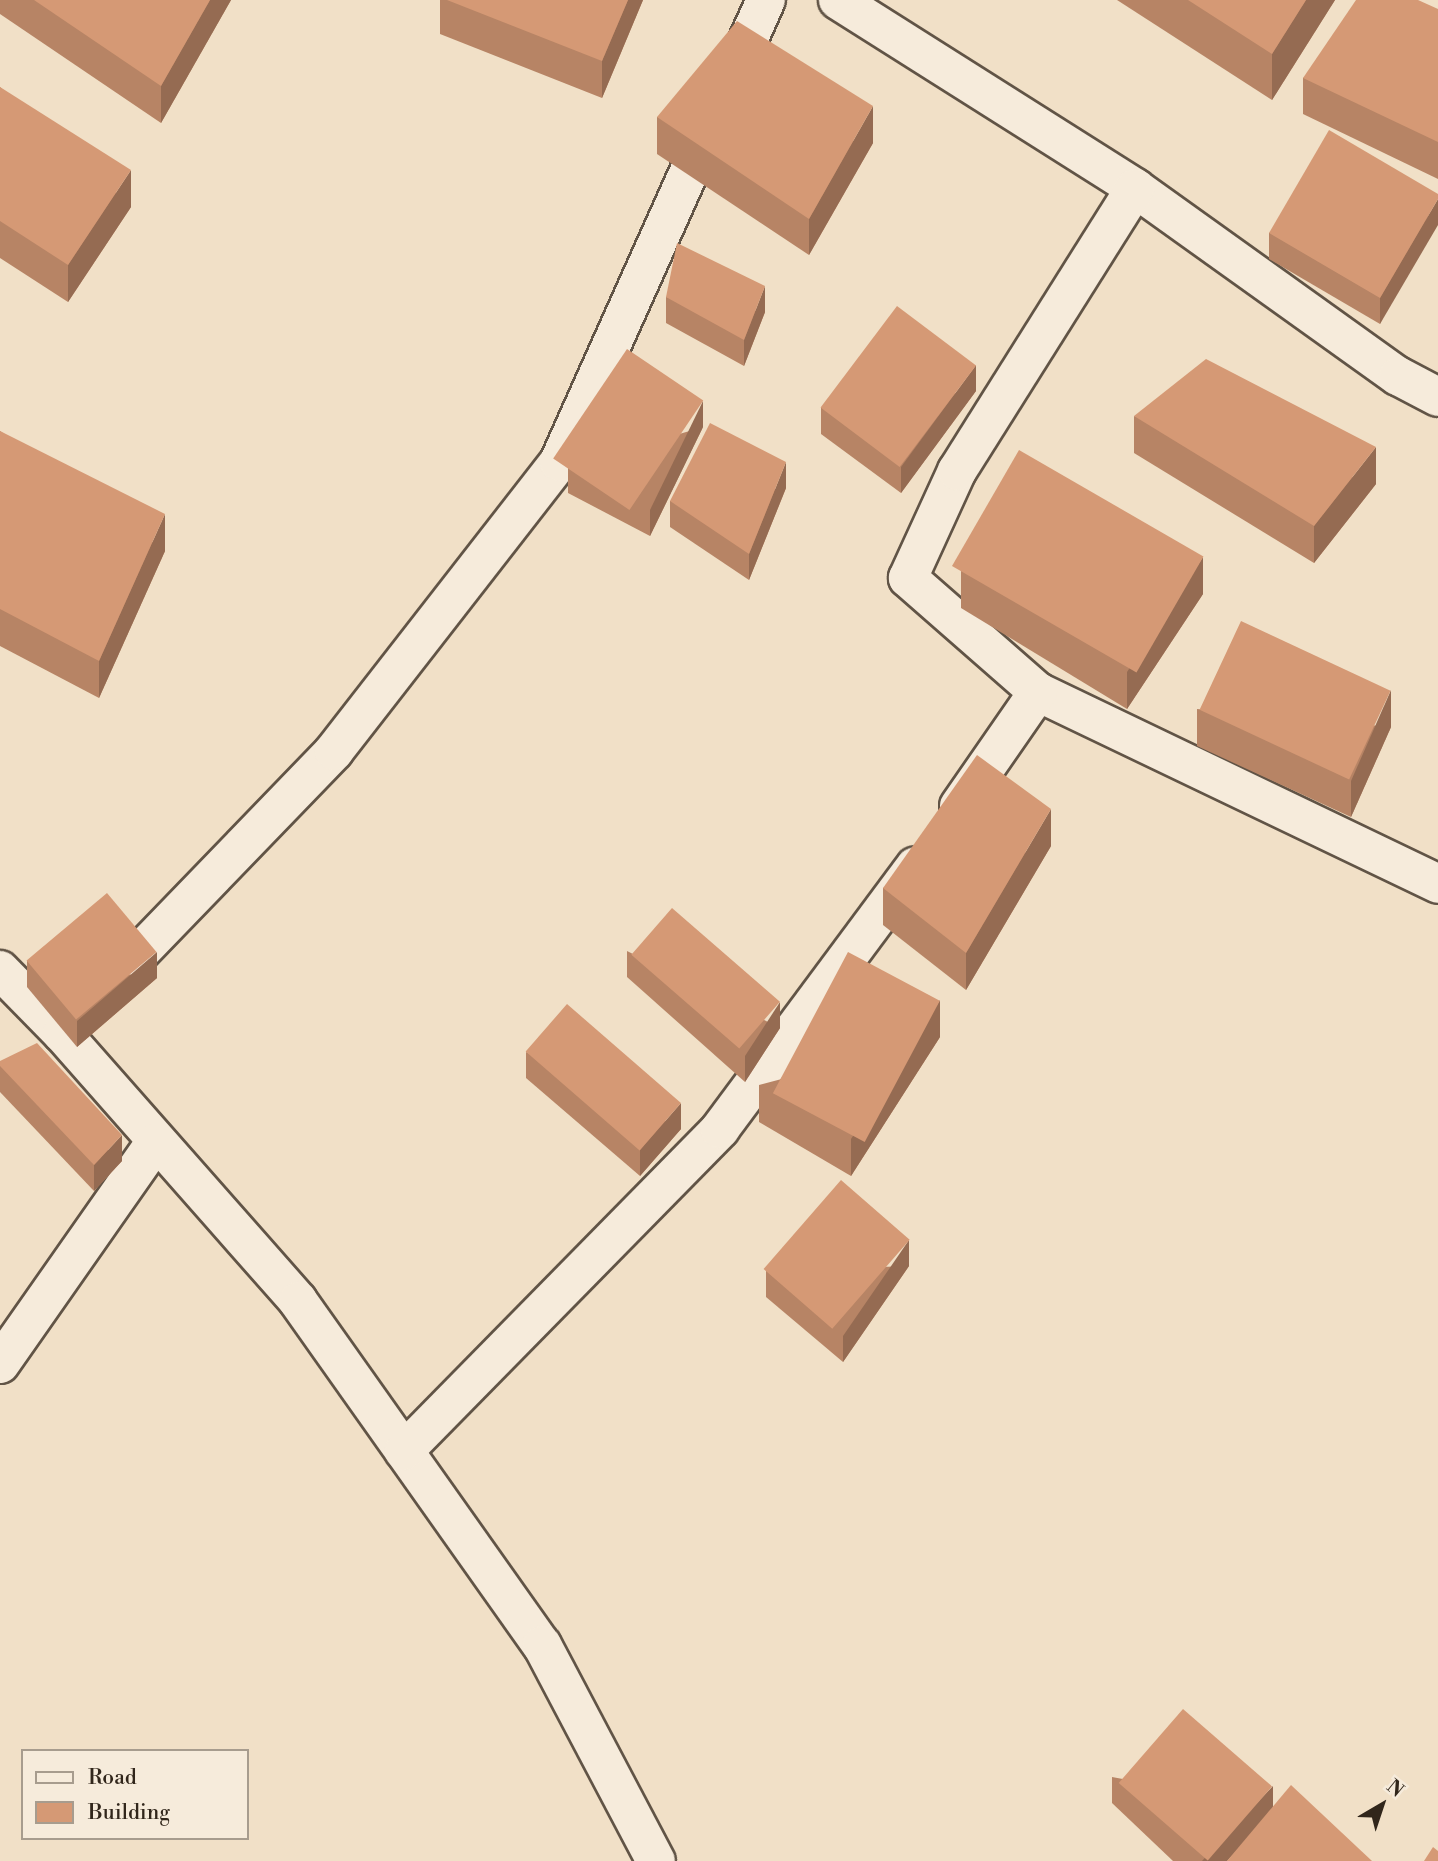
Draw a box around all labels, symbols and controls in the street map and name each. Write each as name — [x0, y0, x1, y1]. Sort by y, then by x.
legend — [21, 1749, 248, 1840]
text: Road — [88, 1765, 137, 1791]
north arrow — [1347, 1770, 1417, 1840]
text: N — [1382, 1775, 1409, 1803]
text: Building — [88, 1800, 170, 1826]

